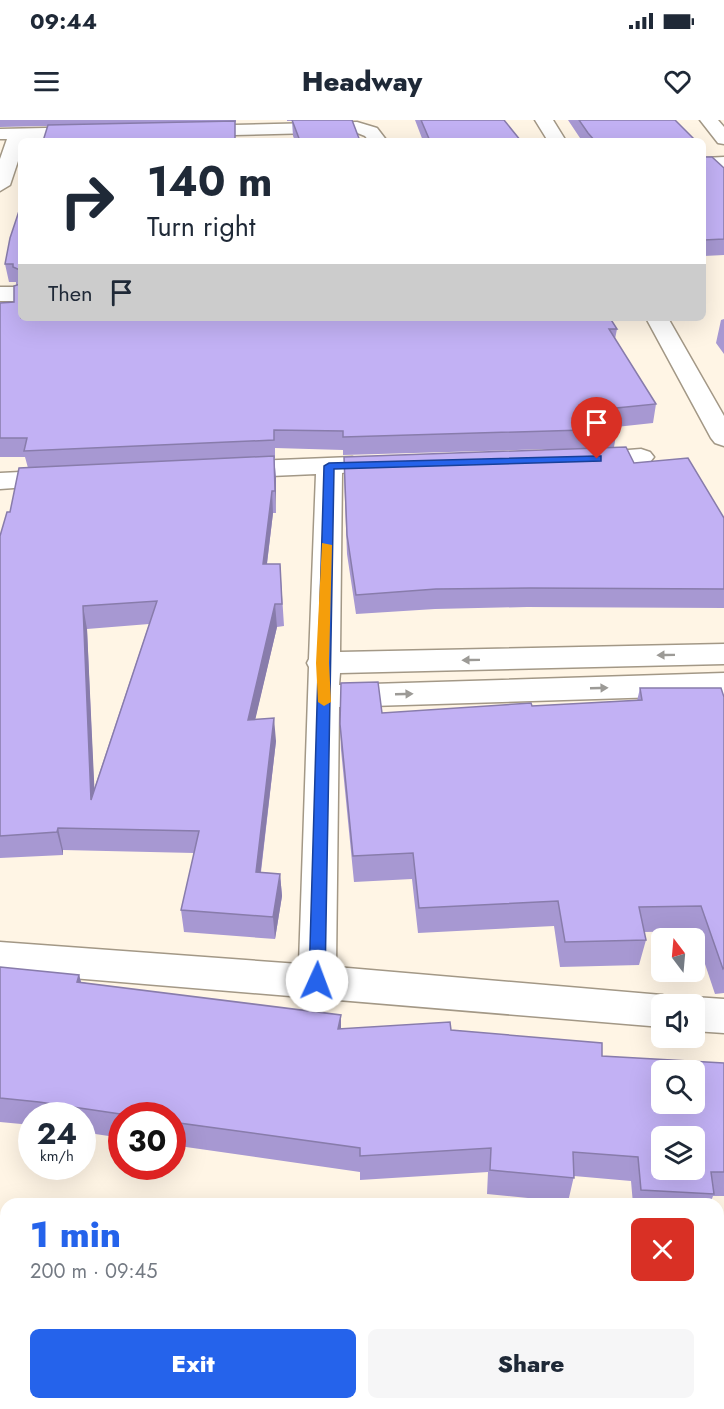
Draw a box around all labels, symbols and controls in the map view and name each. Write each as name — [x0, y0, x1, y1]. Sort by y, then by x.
text: 09:44 — [30, 5, 97, 37]
text: Headway — [302, 62, 422, 101]
icon: menu — [30, 65, 63, 98]
icon: heart — [661, 65, 694, 98]
text: 140 m — [147, 151, 273, 212]
icon: right — [48, 162, 126, 240]
text: Turn right — [147, 207, 255, 246]
icon: arrive — [105, 276, 138, 309]
text: Then — [48, 277, 93, 309]
pin — [571, 397, 622, 459]
icon: arrive — [580, 406, 613, 439]
one-way arrow — [656, 650, 675, 660]
one-way arrow — [461, 655, 480, 665]
one-way arrow — [589, 684, 608, 693]
one-way arrow — [394, 689, 413, 699]
north arrow — [651, 928, 705, 982]
map controls — [651, 928, 705, 1180]
position arrow — [285, 949, 349, 1013]
button: sound — [651, 994, 705, 1048]
button: search — [651, 1060, 705, 1114]
speed limit sign: 30 — [108, 1102, 186, 1180]
text: 24 — [37, 1112, 77, 1155]
button: layers — [651, 1126, 705, 1180]
text: km/h — [40, 1145, 74, 1167]
text: 1 min — [30, 1208, 121, 1260]
button: close — [631, 1218, 694, 1281]
text: 200 m · 09:45 — [30, 1257, 157, 1286]
button: Exit — [30, 1329, 356, 1398]
button: Share — [368, 1329, 694, 1398]

